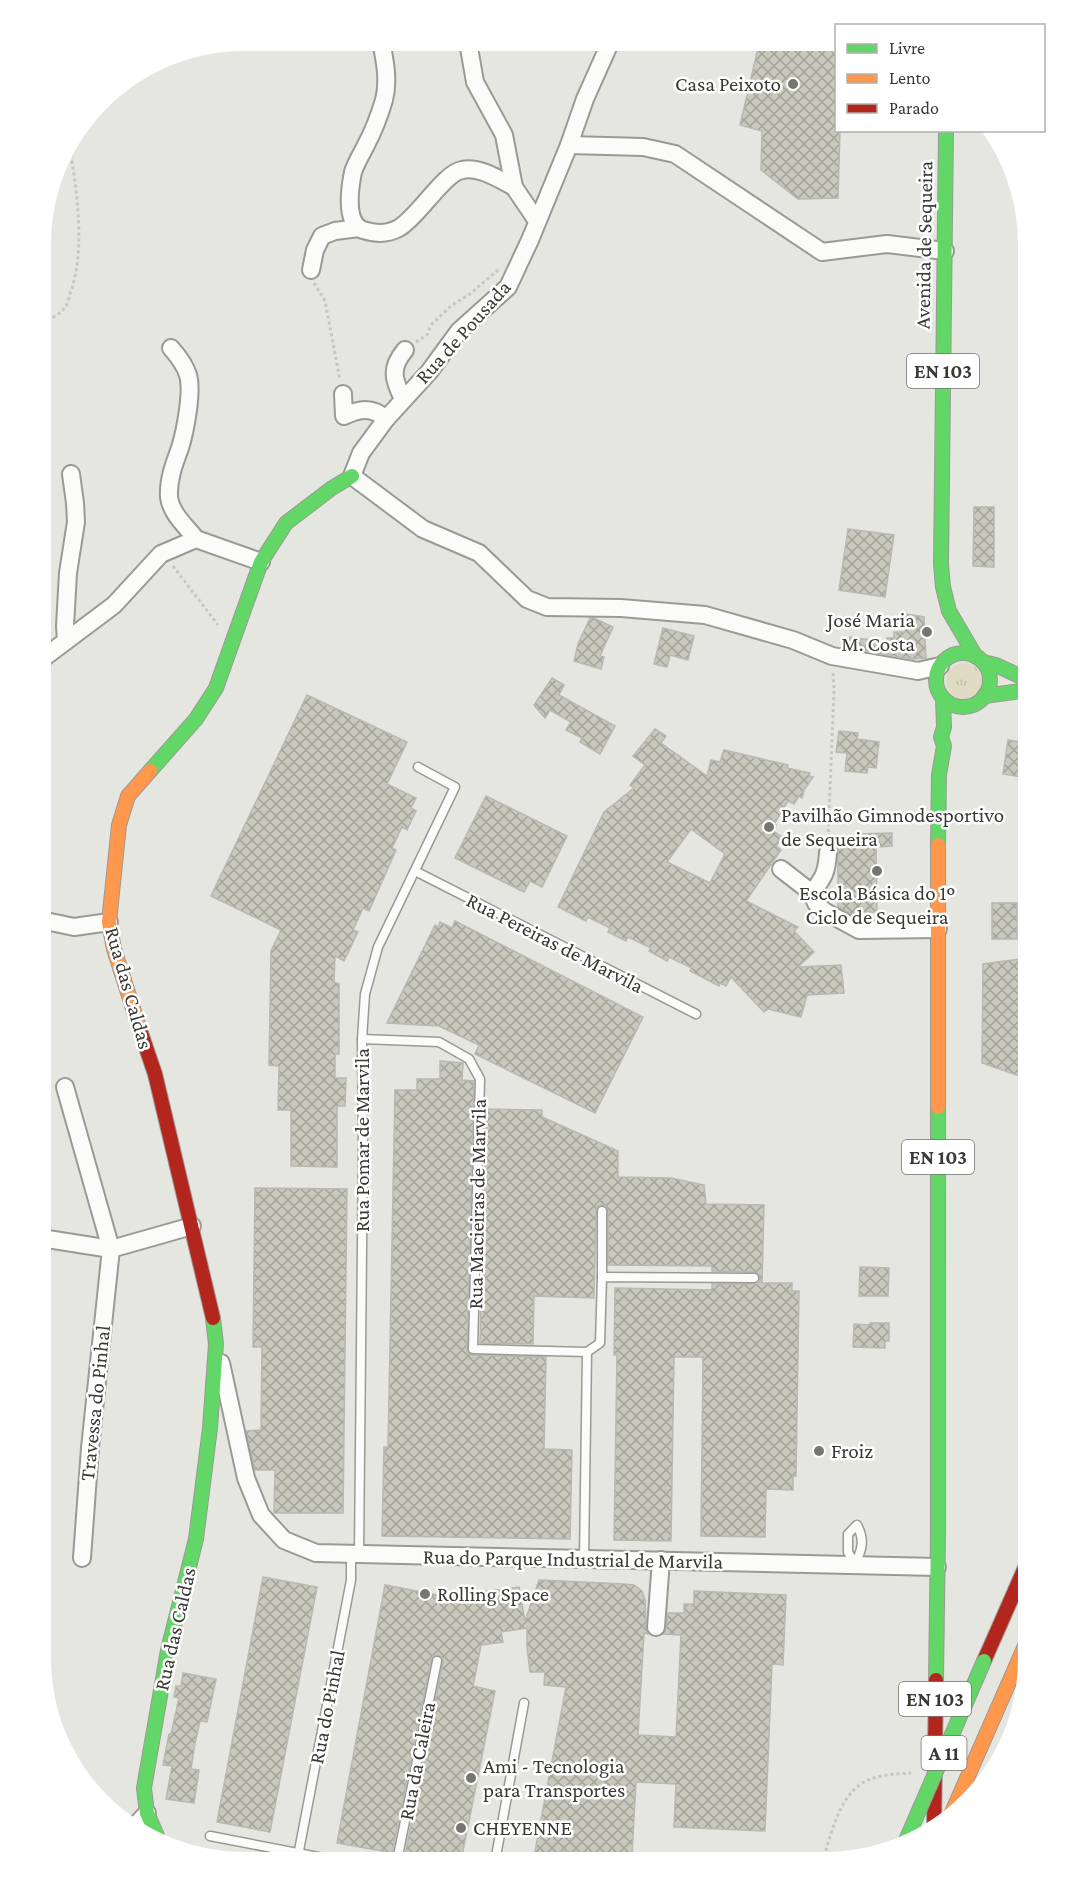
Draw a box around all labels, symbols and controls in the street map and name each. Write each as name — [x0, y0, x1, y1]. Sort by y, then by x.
legend — [835, 24, 1045, 132]
text: Livre — [889, 38, 925, 58]
text: Lento — [889, 68, 930, 88]
place label: Casa Peixoto — [675, 72, 781, 96]
marker: Casa Peixoto — [786, 77, 800, 91]
text: Parado — [889, 98, 939, 118]
street label: Avenida de Sequeira — [911, 160, 937, 329]
street label: Rua de Pousada — [410, 275, 516, 389]
road number: EN 103 — [907, 354, 979, 388]
place label: José Maria M. Costa — [825, 608, 915, 656]
marker: José Maria M. Costa — [920, 625, 934, 639]
place label: Pavilhão Gimnodesportivo de Sequeira — [781, 803, 1004, 851]
marker: Pavilhão Gimnodesportivo de Sequeira — [762, 820, 776, 834]
marker: Escola Básica do 1º Ciclo de Sequeira — [870, 864, 884, 878]
place label: Escola Básica do 1º Ciclo de Sequeira — [799, 881, 955, 929]
street label: Rua Pereiras de Marvila — [462, 888, 648, 998]
street label: Rua das Caldas — [100, 924, 158, 1052]
street label: Rua Pomar de Marvila — [350, 1048, 374, 1232]
street label: Rua Macieiras de Marvila — [463, 1098, 491, 1309]
road number: EN 103 — [902, 1140, 974, 1174]
street label: Travessa do Pinhal — [75, 1324, 115, 1482]
place label: Froiz — [831, 1439, 873, 1463]
marker: Froiz — [812, 1444, 826, 1458]
street label: Rua do Parque Industrial de Marvila — [423, 1544, 724, 1574]
street label: Rua das Caldas — [149, 1565, 201, 1693]
place label: Rolling Space — [437, 1582, 549, 1606]
marker: Rolling Space — [418, 1587, 432, 1601]
street label: Rua do Pinhal — [304, 1648, 350, 1766]
road number: EN 103 — [899, 1682, 971, 1716]
street label: Rua da Caleira — [394, 1700, 440, 1822]
road number: A 11 — [922, 1736, 966, 1770]
place label: Ami - Tecnologia para Transportes — [483, 1754, 625, 1802]
marker: Ami - Tecnologia para Transportes — [464, 1771, 478, 1785]
place label: CHEYENNE — [473, 1816, 572, 1840]
marker: CHEYENNE — [454, 1821, 468, 1835]

